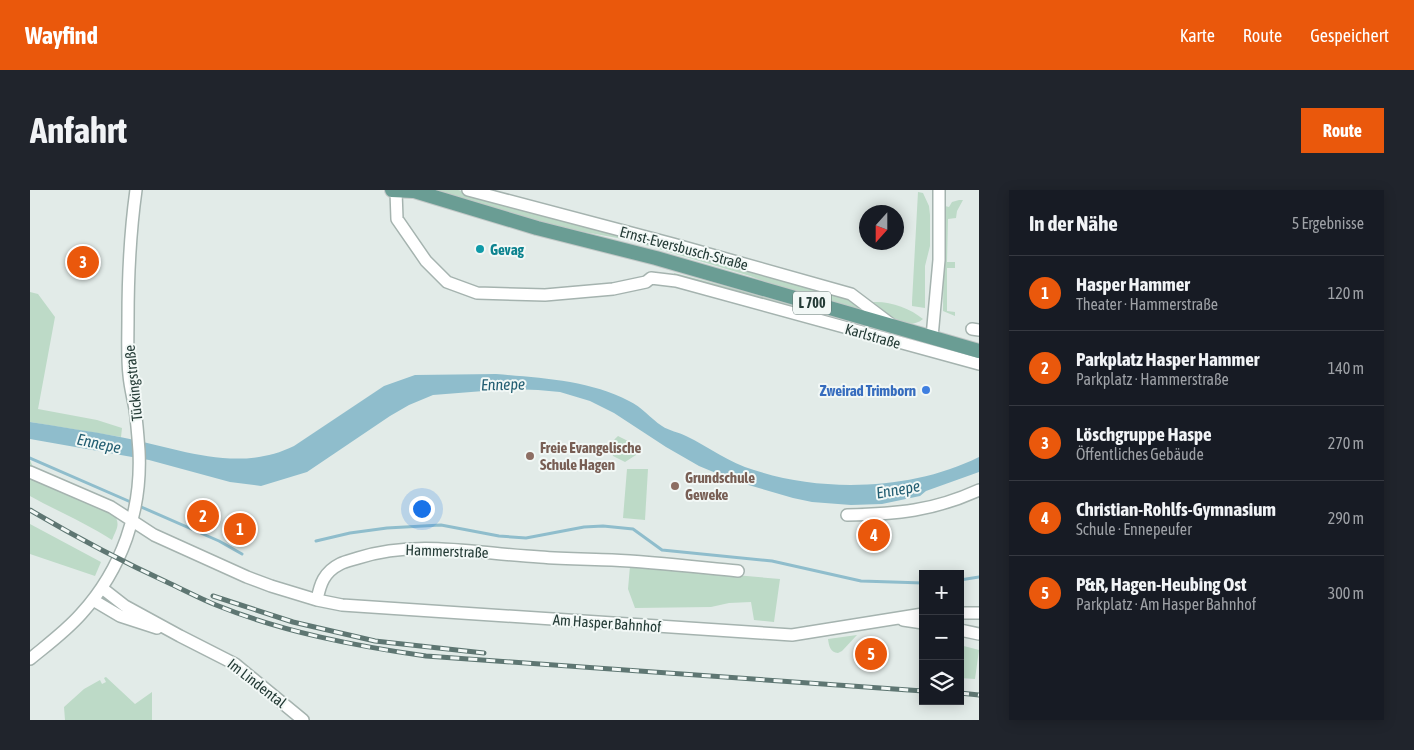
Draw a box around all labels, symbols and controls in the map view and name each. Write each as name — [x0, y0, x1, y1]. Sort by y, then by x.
text: Wayfind — [25, 22, 98, 49]
text: Karte — [1180, 25, 1215, 46]
text: Route — [1243, 25, 1282, 46]
text: Gespeichert — [1310, 25, 1389, 46]
button: Route — [1301, 108, 1384, 153]
text: Anfahrt — [30, 110, 127, 150]
north arrow — [859, 205, 904, 250]
text: In der Nähe — [1029, 211, 1118, 235]
text: 5 Ergebnisse — [1292, 214, 1364, 232]
street label: Ernst-Eversbusch-Straße — [618, 223, 750, 273]
place label: Gevag — [490, 241, 525, 258]
pin: 3 — [67, 243, 99, 281]
marker: Gevag — [474, 243, 486, 255]
text: Hasper Hammer — [1076, 273, 1190, 295]
text: 1 — [1041, 284, 1049, 302]
text: 120 m — [1328, 284, 1364, 302]
road number: L 700 — [793, 292, 831, 315]
text: Theater · Hammerstraße — [1076, 295, 1218, 313]
street label: Karlstraße — [843, 320, 903, 352]
street label: Tückingstraße — [121, 344, 145, 422]
text: Parkplatz Hasper Hammer — [1076, 348, 1259, 370]
text: 2 — [1041, 359, 1049, 377]
text: 140 m — [1328, 359, 1364, 377]
text: Parkplatz · Hammerstraße — [1076, 370, 1229, 388]
water label: Ennepe — [481, 375, 525, 394]
place label: Zweirad Trimborn — [820, 382, 916, 399]
marker: Zweirad Trimborn — [920, 384, 932, 396]
text: Löschgruppe Haspe — [1076, 423, 1212, 445]
water label: Ennepe — [75, 430, 123, 457]
text: 3 — [1041, 434, 1049, 452]
text: 270 m — [1328, 434, 1364, 452]
place label: Freie Evangelische Schule Hagen — [540, 439, 641, 473]
text: Öffentliches Gebäude — [1076, 445, 1204, 463]
marker: Freie Evangelische Schule Hagen — [524, 450, 536, 462]
place label: Grundschule Geweke — [685, 469, 755, 503]
water label: Ennepe — [875, 476, 922, 503]
marker: Grundschule Geweke — [669, 480, 681, 492]
your location — [409, 496, 435, 522]
pin: 2 — [187, 497, 219, 535]
text: Christian-Rohlfs-Gymnasium — [1076, 498, 1276, 520]
text: 4 — [1041, 509, 1049, 527]
text: 290 m — [1328, 509, 1364, 527]
pin: 1 — [224, 510, 256, 548]
pin: 4 — [858, 516, 890, 554]
text: Schule · Ennepeufer — [1076, 520, 1192, 538]
street label: Hammerstraße — [405, 541, 489, 561]
map controls — [919, 570, 964, 705]
button: + — [919, 570, 964, 615]
text: P&R, Hagen-Heubing Ost — [1076, 573, 1246, 595]
text: 5 — [1041, 584, 1049, 602]
text: 300 m — [1328, 584, 1364, 602]
text: Parkplatz · Am Hasper Bahnhof — [1076, 595, 1256, 613]
street label: Am Hasper Bahnhof — [552, 611, 662, 635]
button: − — [919, 615, 964, 660]
pin: 5 — [855, 635, 887, 673]
street label: Im Lindental — [224, 655, 290, 711]
button: layers — [919, 660, 964, 705]

